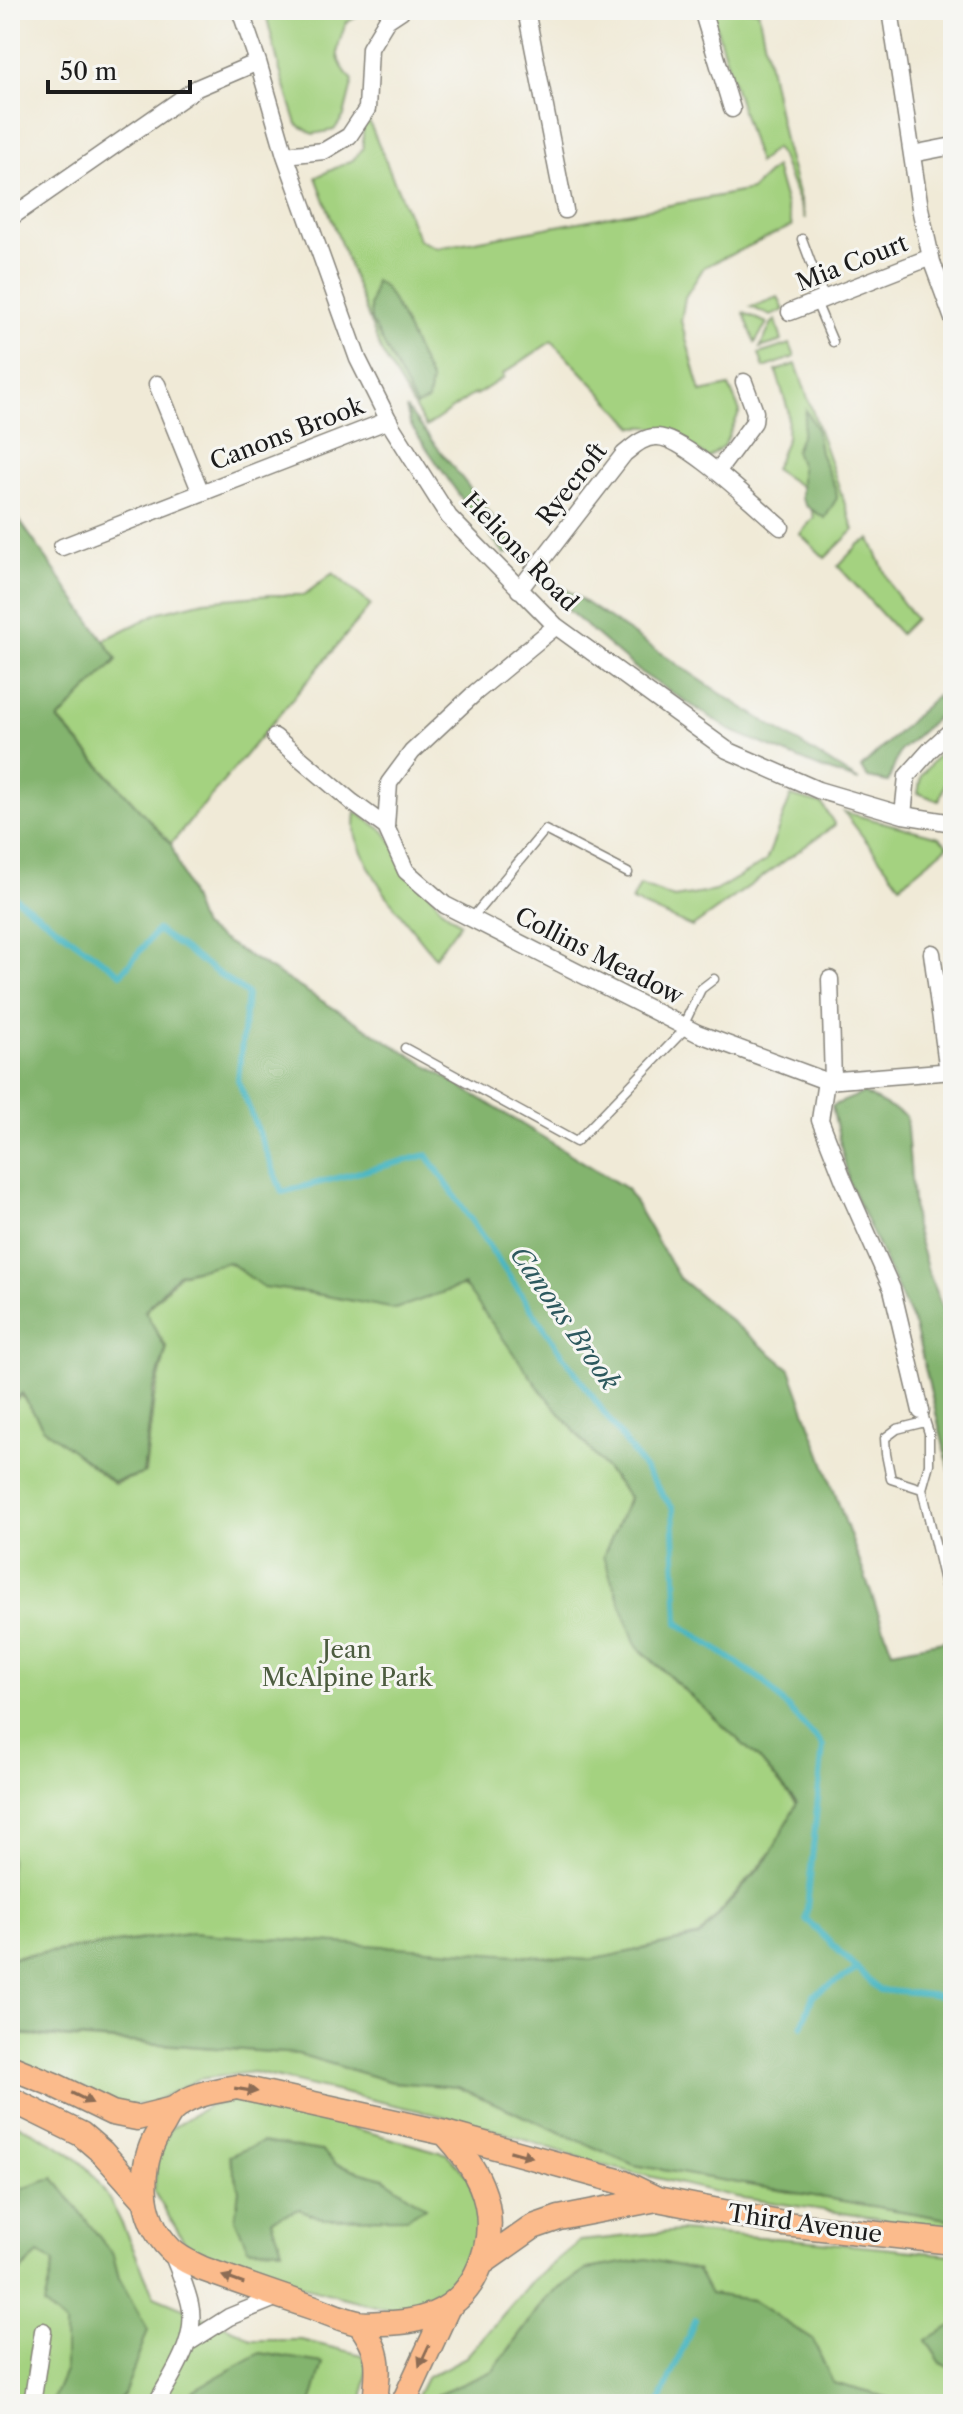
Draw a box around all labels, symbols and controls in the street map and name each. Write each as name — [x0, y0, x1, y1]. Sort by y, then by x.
scale bar — [48, 44, 190, 94]
text: 50 m — [60, 57, 117, 86]
street label: Mia Court — [792, 228, 912, 297]
street label: Canons Brook — [206, 390, 369, 476]
street label: Ryecroft — [530, 436, 613, 531]
street label: Helions Road — [456, 486, 584, 617]
street label: Collins Meadow — [510, 901, 689, 1011]
water label: Canons Brook — [503, 1240, 627, 1397]
park label: Jean McAlpine Park — [262, 1635, 433, 1692]
one-way arrow — [234, 2084, 259, 2097]
one-way arrow — [70, 2091, 93, 2105]
one-way arrow — [508, 2148, 533, 2160]
street label: Third Avenue — [726, 2198, 884, 2249]
one-way arrow — [221, 2273, 245, 2285]
one-way arrow — [417, 2344, 431, 2368]

